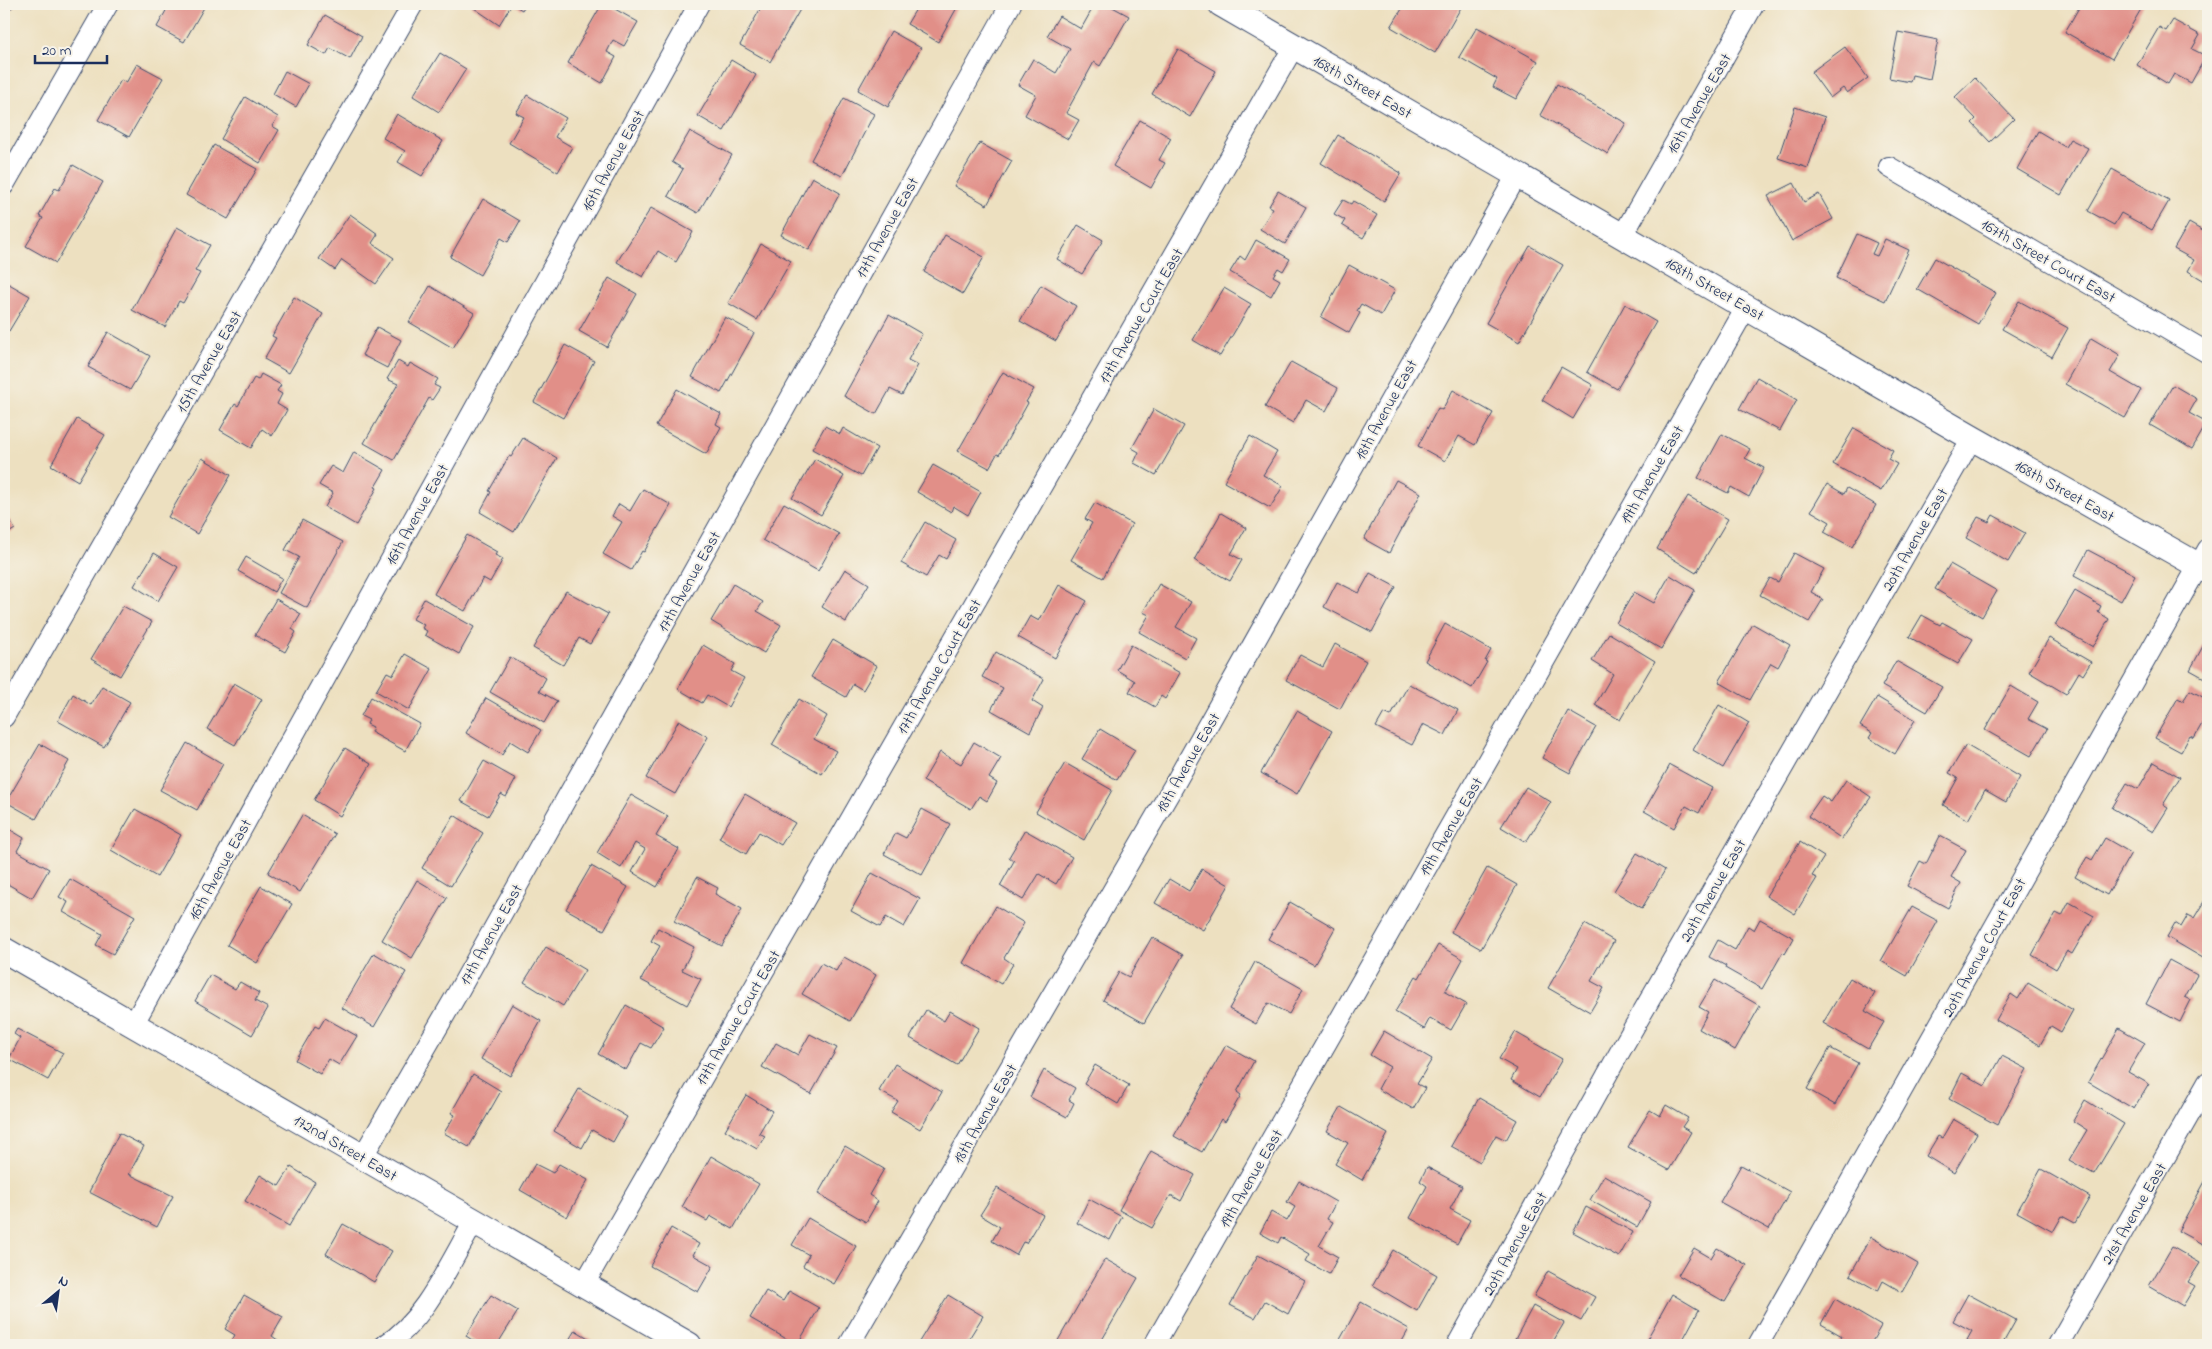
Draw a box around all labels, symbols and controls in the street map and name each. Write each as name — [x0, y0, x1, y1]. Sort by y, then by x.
scale bar — [35, 32, 108, 64]
text: 20 m — [42, 40, 72, 62]
street label: 16th Avenue East — [1661, 49, 1739, 159]
street label: 168th Street East — [1308, 50, 1417, 126]
street label: 16th Avenue East — [576, 105, 652, 216]
street label: 17th Avenue East — [850, 172, 926, 283]
street label: 167th Street Court East — [1976, 213, 2121, 311]
street label: 17th Avenue Court East — [1093, 243, 1191, 388]
street label: 168th Street East — [1660, 252, 1769, 328]
street label: 15th Avenue East — [171, 306, 249, 418]
street label: 18th Avenue East — [1349, 355, 1425, 465]
street label: 19th Avenue East — [1615, 421, 1691, 529]
street label: 168th Street East — [2010, 454, 2119, 530]
street label: 16th Avenue East — [380, 459, 456, 570]
street label: 20th Avenue East — [1876, 483, 1955, 596]
street label: 17th Avenue East — [652, 526, 728, 637]
street label: 17th Avenue Court East — [891, 594, 989, 739]
street label: 18th Avenue East — [1150, 708, 1227, 817]
street label: 19th Avenue East — [1414, 773, 1490, 881]
street label: 16th Avenue East — [183, 814, 259, 925]
street label: 20th Avenue East — [1674, 834, 1753, 947]
street label: 20th Avenue Court East — [1936, 873, 2033, 1022]
street label: 17th Avenue East — [454, 879, 530, 990]
street label: 17th Avenue Court East — [690, 945, 788, 1090]
street label: 18th Avenue East — [947, 1059, 1024, 1168]
street label: 172nd Street East — [288, 1109, 402, 1189]
street label: 19th Avenue East — [1214, 1125, 1290, 1233]
street label: 21st Avenue East — [2096, 1158, 2174, 1269]
street label: 20th Avenue East — [1477, 1187, 1555, 1300]
north arrow — [32, 1266, 82, 1316]
text: N — [54, 1270, 73, 1293]

